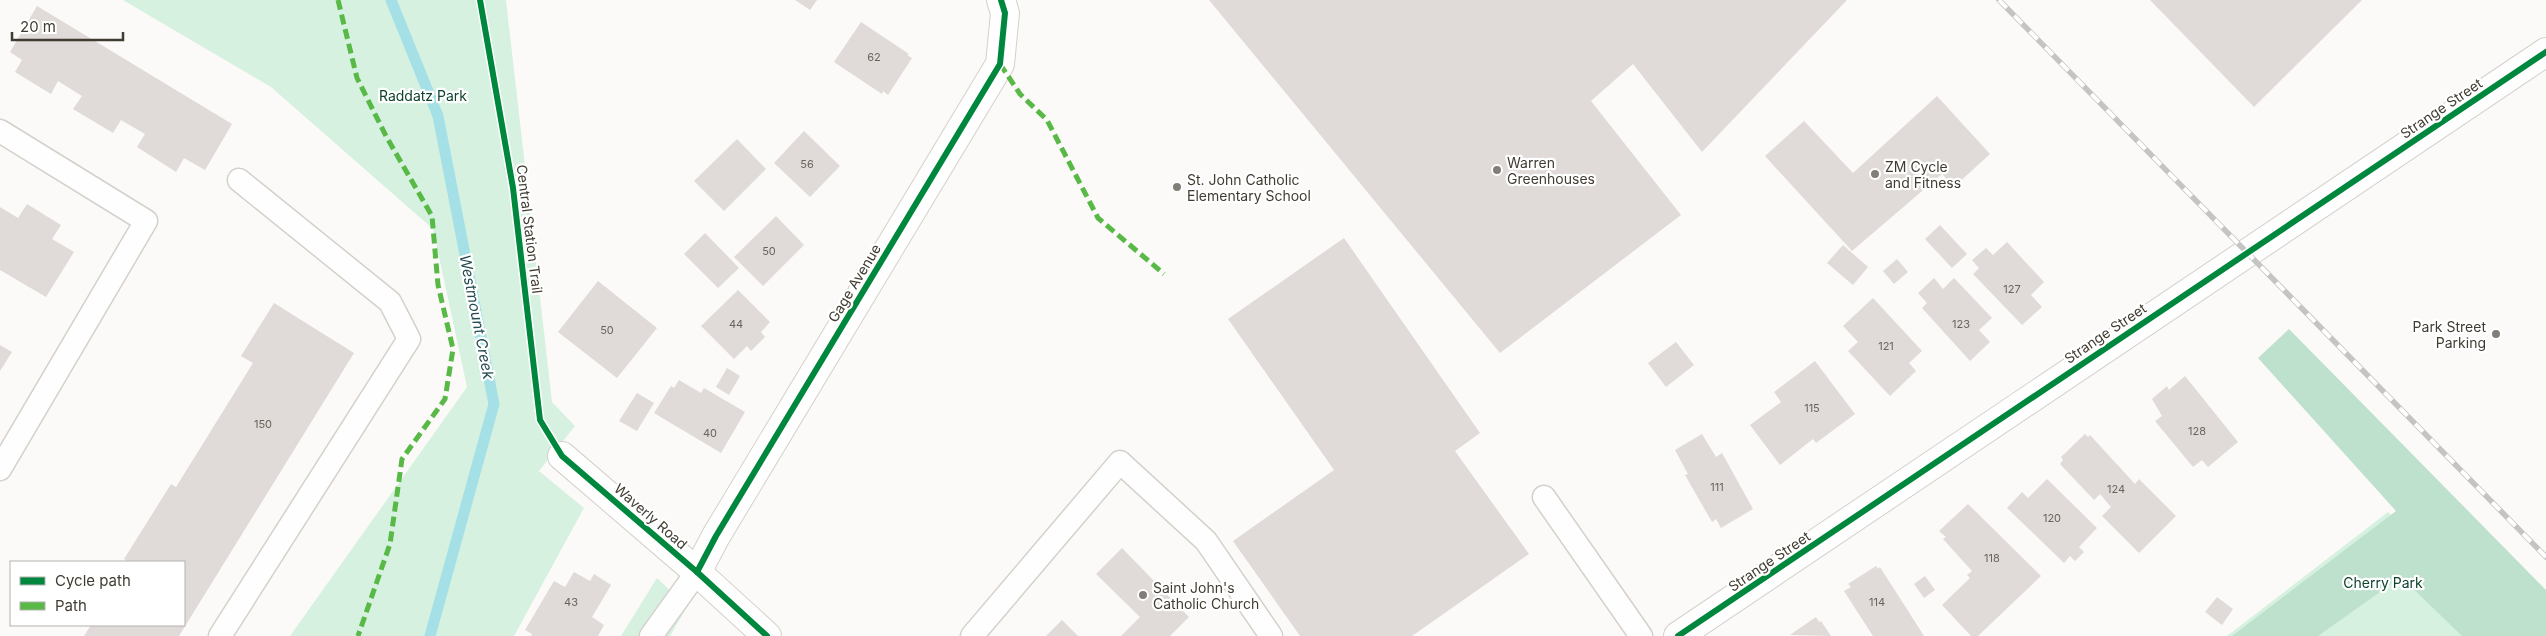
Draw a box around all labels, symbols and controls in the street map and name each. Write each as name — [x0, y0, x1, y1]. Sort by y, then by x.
scale bar — [12, 10, 124, 42]
text: 20 m — [20, 17, 56, 36]
house number: 62 — [867, 50, 881, 64]
street label: Strange Street — [2397, 74, 2486, 142]
park label: Raddatz Park — [379, 87, 467, 104]
place label: Warren Greenhouses — [1507, 154, 1595, 187]
house number: 56 — [800, 157, 814, 171]
place label: ZM Cycle and Fitness — [1885, 158, 1961, 191]
street label: Central Station Trail — [514, 163, 546, 295]
marker: Warren Greenhouses — [1491, 164, 1503, 176]
marker: ZM Cycle and Fitness — [1869, 168, 1881, 180]
place label: St. John Catholic Elementary School — [1187, 171, 1311, 204]
marker: St. John Catholic Elementary School — [1171, 181, 1183, 193]
street label: Gage Avenue — [824, 241, 884, 325]
house number: 50 — [762, 244, 776, 258]
water label: Westmount Creek — [456, 253, 499, 382]
house number: 127 — [2003, 282, 2021, 296]
street label: Strange Street — [2061, 299, 2150, 367]
house number: 44 — [729, 317, 743, 331]
house number: 123 — [1952, 317, 1970, 331]
place label: Park Street Parking — [2413, 318, 2486, 351]
house number: 50 — [600, 323, 614, 337]
marker: Park Street Parking — [2490, 328, 2502, 340]
house number: 121 — [1878, 339, 1894, 353]
house number: 115 — [1804, 401, 1820, 415]
house number: 150 — [254, 417, 272, 431]
house number: 128 — [2188, 424, 2206, 438]
house number: 40 — [703, 426, 717, 440]
street label: Waverly Road — [611, 480, 691, 552]
house number: 111 — [1710, 480, 1724, 494]
house number: 124 — [2107, 482, 2125, 496]
house number: 120 — [2043, 511, 2061, 525]
street label: Strange Street — [1725, 527, 1814, 595]
house number: 118 — [1984, 551, 2000, 565]
legend — [10, 561, 185, 626]
text: Cycle path — [55, 571, 131, 590]
park label: Cherry Park — [2343, 574, 2423, 591]
place label: Saint John's Catholic Church — [1153, 579, 1259, 612]
marker: Saint John's Catholic Church — [1137, 589, 1149, 601]
house number: 43 — [564, 595, 578, 609]
house number: 114 — [1869, 595, 1885, 609]
text: Path — [55, 596, 87, 615]

